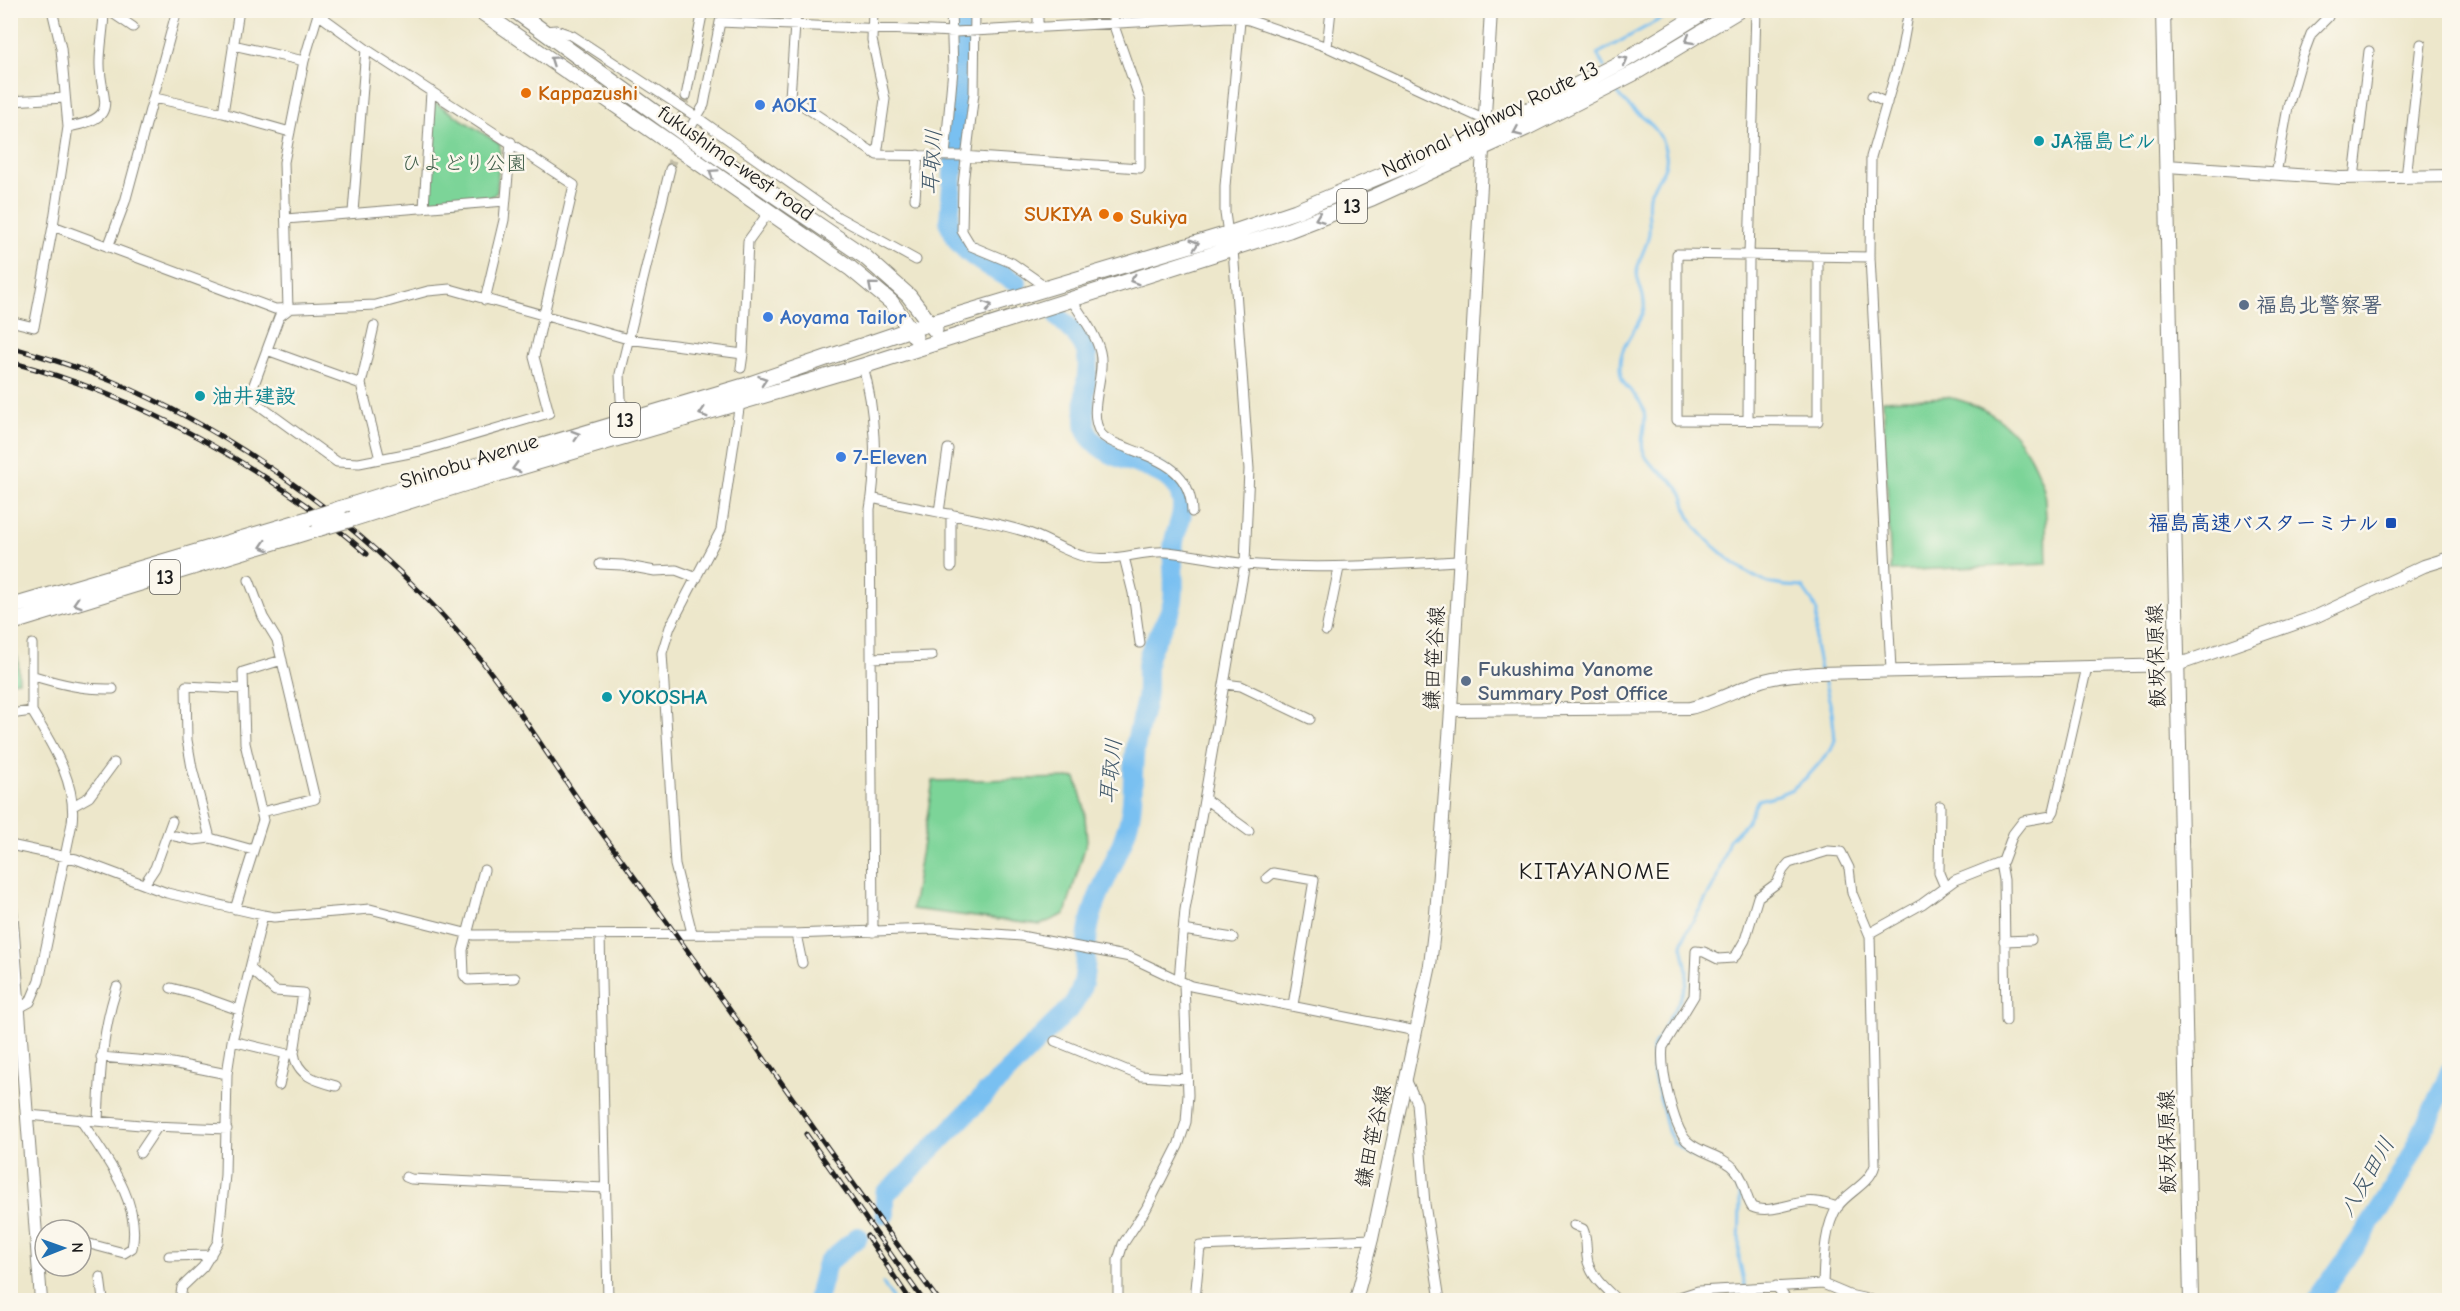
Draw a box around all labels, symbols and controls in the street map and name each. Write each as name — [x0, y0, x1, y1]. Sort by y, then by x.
one-way arrow — [1685, 33, 1695, 45]
one-way arrow — [549, 56, 560, 67]
street label: National Highway Route 13 — [1378, 56, 1602, 182]
one-way arrow — [1618, 56, 1628, 67]
place label: Kappazushi — [538, 81, 638, 105]
marker: Kappazushi — [519, 86, 533, 100]
place label: AOKI — [772, 93, 817, 117]
marker: AOKI — [753, 98, 767, 112]
street label: fukushima-west road — [653, 100, 818, 226]
one-way arrow — [1512, 125, 1523, 137]
water label: 耳取川 — [917, 128, 947, 196]
place label: JA福島ビル — [2051, 129, 2156, 153]
marker: JA福島ビル — [2032, 134, 2046, 148]
park label: ひよどり公園 — [401, 151, 527, 175]
one-way arrow — [709, 169, 720, 180]
road number: 13 — [1337, 189, 1367, 223]
place label: SUKIYA — [1024, 202, 1092, 226]
place label: Sukiya — [1130, 205, 1188, 229]
marker: SUKIYA — [1097, 207, 1111, 221]
marker: Sukiya — [1111, 210, 1125, 224]
one-way arrow — [1314, 211, 1325, 224]
one-way arrow — [1189, 239, 1200, 251]
one-way arrow — [1129, 273, 1140, 285]
one-way arrow — [868, 282, 879, 293]
place label: 福島北警察署 — [2256, 293, 2382, 317]
marker: 福島北警察署 — [2237, 298, 2251, 312]
one-way arrow — [982, 301, 993, 313]
place label: Aoyama Tailor — [780, 305, 907, 329]
marker: Aoyama Tailor — [761, 310, 775, 324]
one-way arrow — [757, 375, 767, 387]
place label: 油井建設 — [212, 384, 296, 408]
marker: 油井建設 — [193, 389, 207, 403]
road number: 13 — [610, 403, 640, 437]
one-way arrow — [698, 406, 709, 418]
street label: Shinobu Avenue — [397, 429, 541, 493]
one-way arrow — [570, 430, 580, 442]
place label: 7-Eleven — [853, 445, 927, 469]
marker: 7-Eleven — [834, 450, 848, 464]
one-way arrow — [511, 461, 522, 473]
place label: 福島高速バスターミナル — [2148, 511, 2379, 535]
marker: 福島高速バスターミナル — [2384, 516, 2398, 530]
one-way arrow — [259, 539, 270, 551]
road number: 13 — [150, 560, 180, 594]
one-way arrow — [72, 596, 83, 608]
street label: 飯坂保原線 — [2142, 603, 2170, 709]
street label: 鎌田笹谷線 — [1419, 605, 1449, 711]
place label: Fukushima Yanome Summary Post Office — [1478, 657, 1668, 705]
marker: Fukushima Yanome Summary Post Office — [1459, 674, 1473, 688]
place label: YOKOSHA — [619, 685, 707, 709]
marker: YOKOSHA — [600, 690, 614, 704]
water label: 耳取川 — [1095, 737, 1127, 805]
district label: KITAYANOME — [1519, 857, 1671, 885]
street label: 鎌田笹谷線 — [1350, 1082, 1396, 1190]
street label: 飯坂保原線 — [2154, 1089, 2180, 1195]
water label: 八反田川 — [2334, 1132, 2400, 1222]
north arrow — [33, 1218, 93, 1278]
text: N — [68, 1242, 86, 1253]

